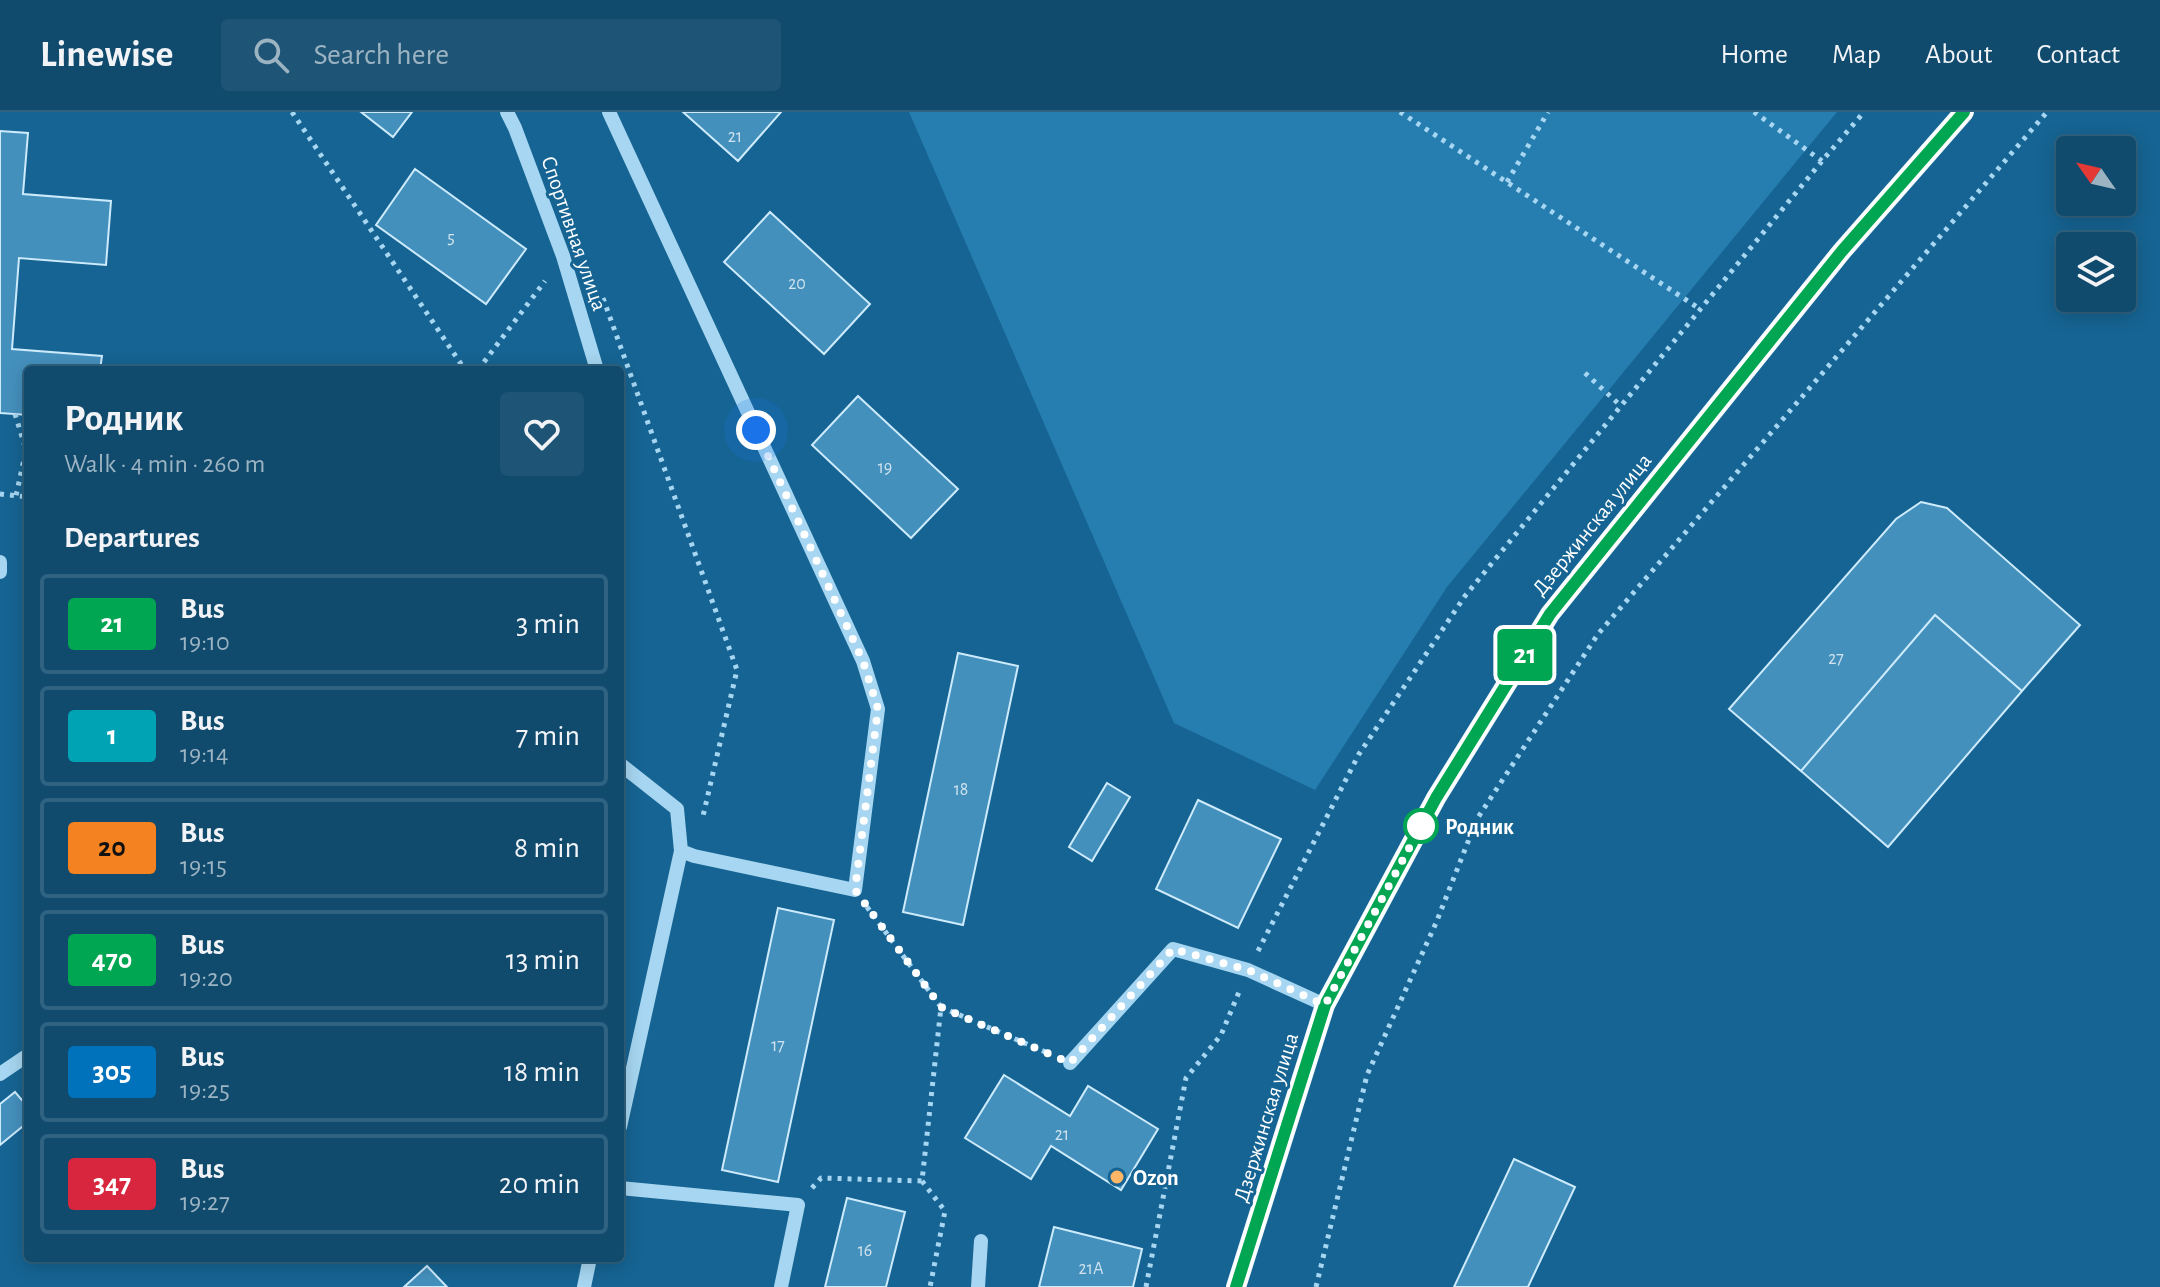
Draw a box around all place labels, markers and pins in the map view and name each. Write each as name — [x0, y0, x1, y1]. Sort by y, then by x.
marker: Родник — [1404, 809, 1438, 843]
place label: Родник — [1445, 816, 1514, 838]
place label: Ozon — [1133, 1167, 1179, 1189]
marker: Ozon — [1108, 1168, 1126, 1186]

